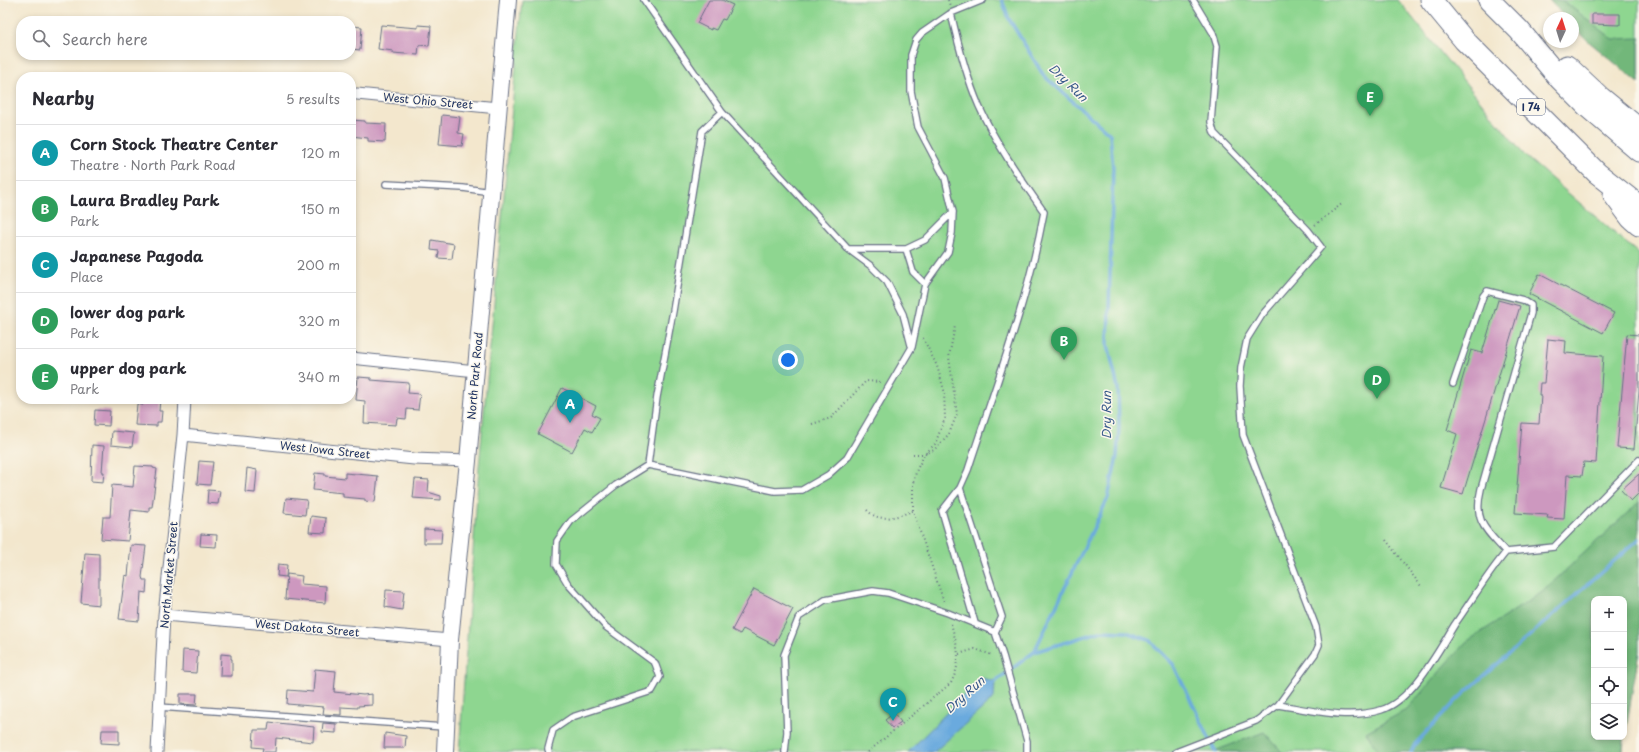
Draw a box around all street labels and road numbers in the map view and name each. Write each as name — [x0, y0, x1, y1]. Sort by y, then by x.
street label: West Ohio Street — [383, 88, 474, 113]
road number: I 74 — [1517, 99, 1545, 115]
street label: North Park Road — [462, 332, 487, 420]
street label: West Iowa Street — [279, 436, 372, 463]
street label: North Market Street — [155, 520, 182, 629]
street label: West Dakota Street — [254, 614, 361, 641]

